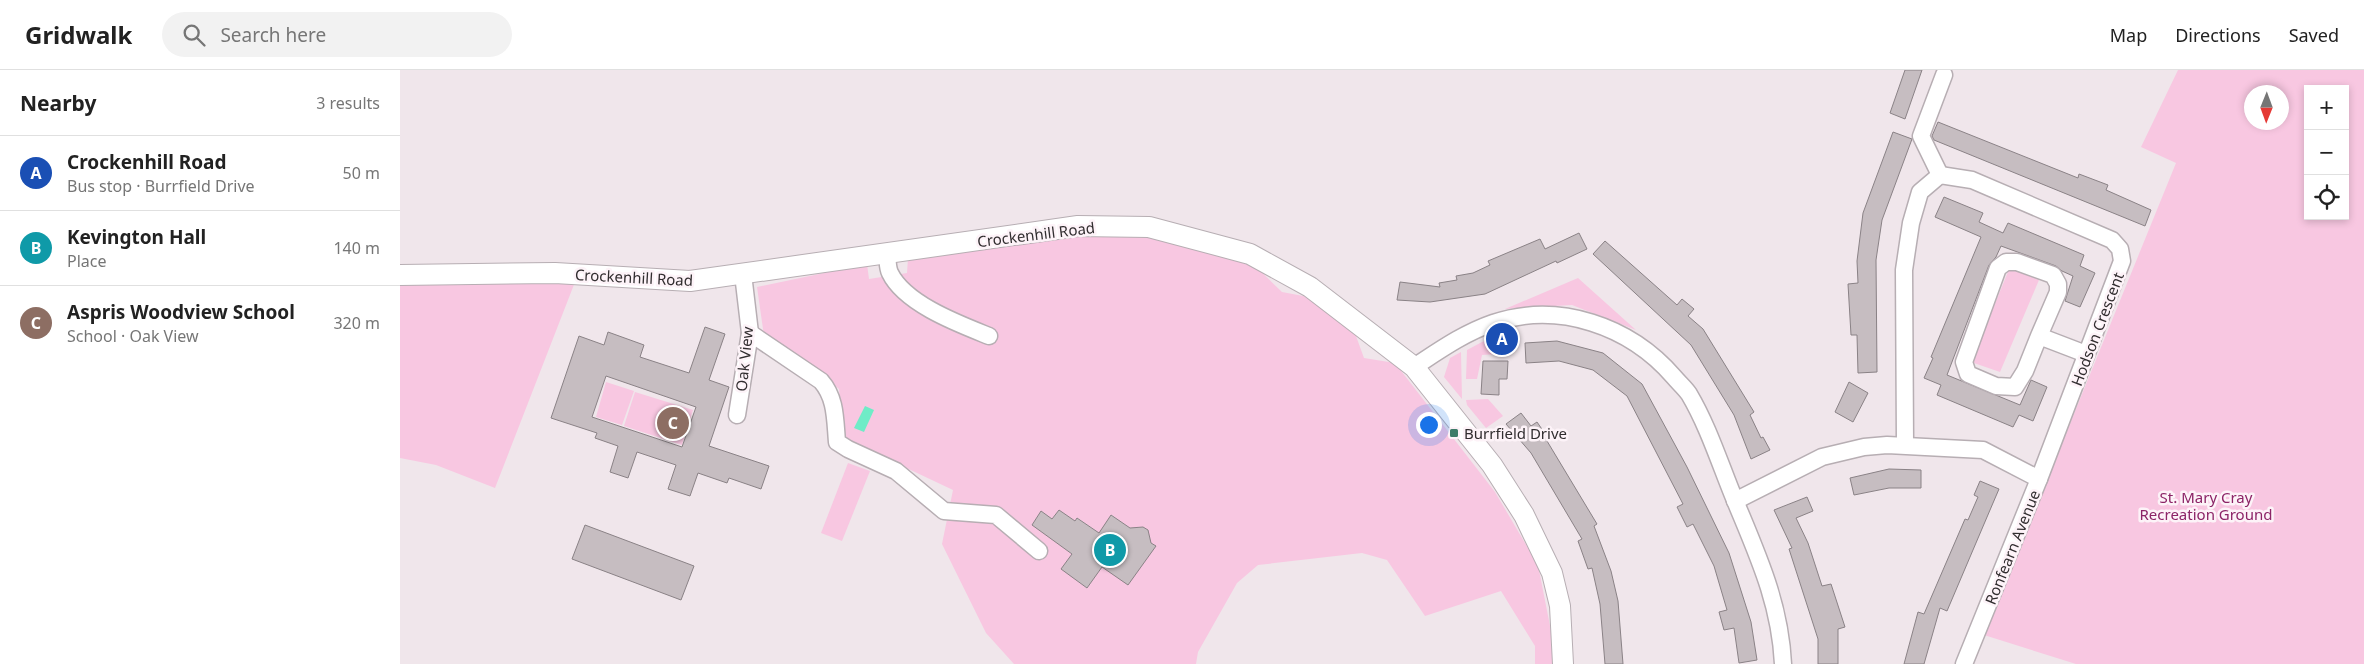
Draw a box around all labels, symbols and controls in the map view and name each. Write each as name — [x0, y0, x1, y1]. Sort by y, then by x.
search box — [162, 12, 512, 57]
text: Gridwalk — [25, 18, 132, 51]
icon: search — [180, 21, 208, 49]
text: Search here — [220, 22, 326, 48]
text: Map — [2110, 23, 2147, 47]
text: Directions — [2175, 23, 2261, 47]
text: Saved — [2289, 23, 2339, 47]
north arrow — [2244, 85, 2289, 130]
map controls — [2304, 85, 2349, 220]
button: + — [2304, 85, 2349, 130]
text: Nearby — [20, 89, 96, 117]
text: 3 results — [316, 92, 380, 114]
button: − — [2304, 130, 2349, 175]
text: Crockenhill Road — [67, 149, 227, 175]
text: A — [30, 162, 42, 184]
text: 50 m — [343, 162, 380, 184]
text: Bus stop · Burrfield Drive — [67, 175, 255, 197]
button: locate — [2304, 175, 2349, 220]
street label: Crockenhill Road — [976, 217, 1096, 251]
text: Kevington Hall — [67, 224, 206, 250]
text: B — [31, 237, 41, 259]
text: 140 m — [333, 237, 380, 259]
text: Place — [67, 250, 107, 272]
street label: Crockenhill Road — [574, 264, 694, 290]
street label: Hodson Crescent — [2066, 269, 2128, 389]
text: Aspris Woodview School — [67, 299, 295, 325]
text: C — [31, 312, 41, 334]
text: 320 m — [333, 312, 380, 334]
pin: A — [1486, 320, 1518, 358]
text: School · Oak View — [67, 325, 199, 347]
street label: Oak View — [731, 326, 757, 392]
pin: C — [657, 404, 689, 442]
your location — [1416, 412, 1442, 438]
place label: Burrfield Drive — [1464, 423, 1567, 443]
marker: Burrfield Drive — [1448, 427, 1460, 439]
street label: Ronfearn Avenue — [1980, 487, 2044, 607]
park label: St. Mary Cray Recreation Ground — [2140, 487, 2272, 524]
pin: B — [1094, 531, 1126, 569]

